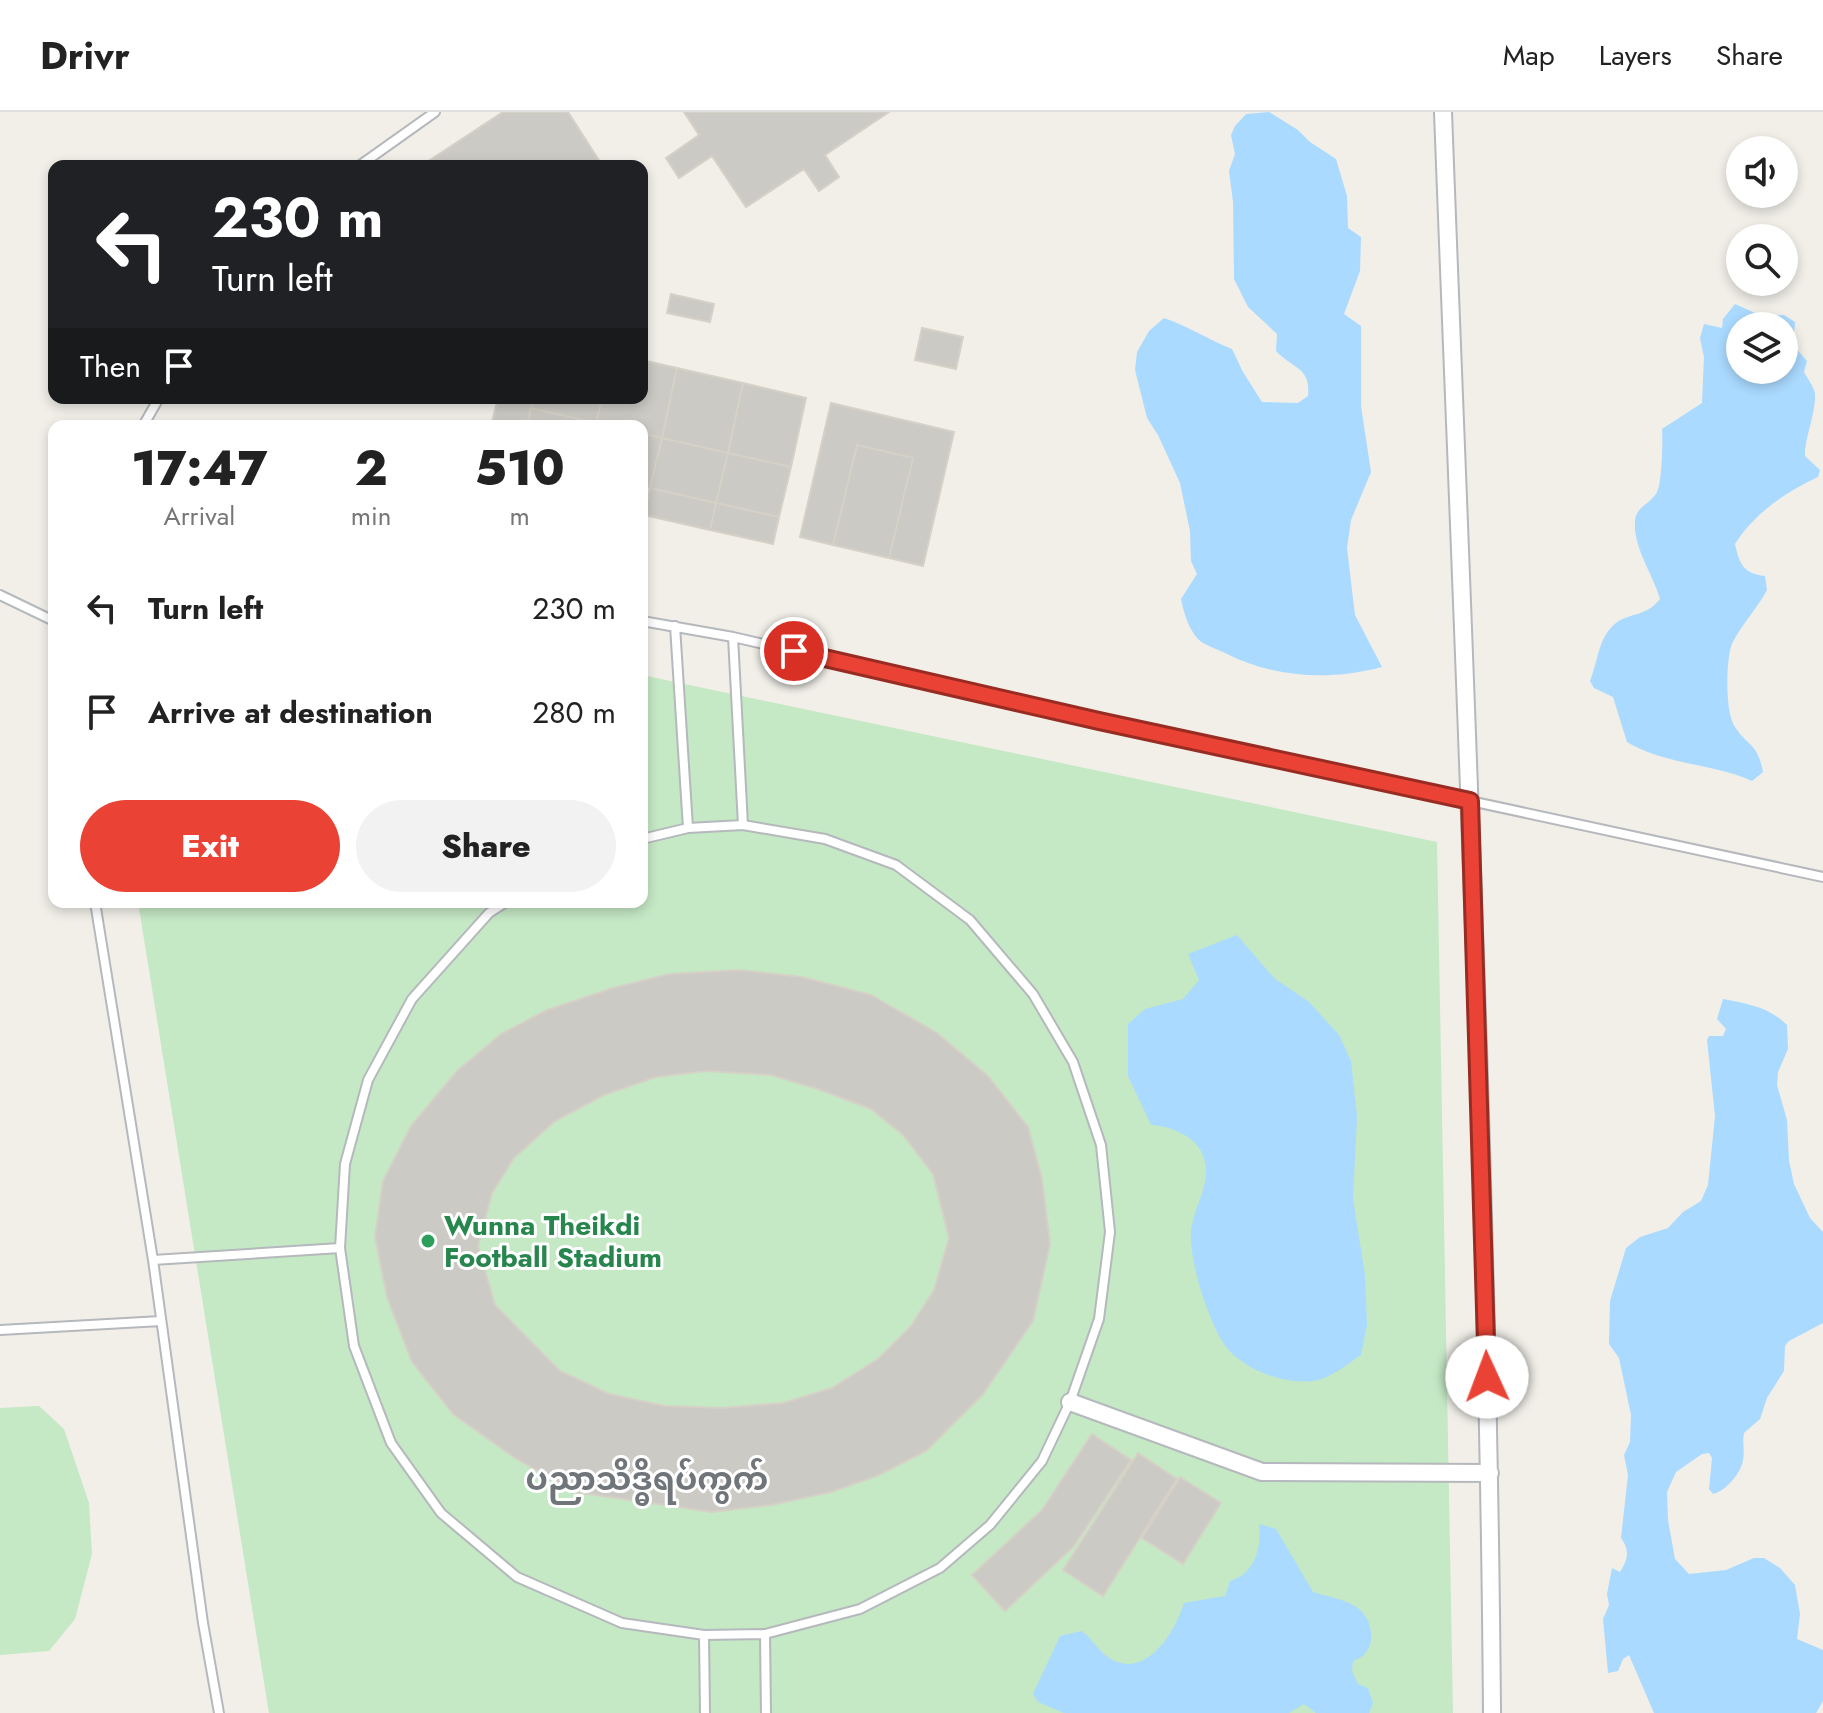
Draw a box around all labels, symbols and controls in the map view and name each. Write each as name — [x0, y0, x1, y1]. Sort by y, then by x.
text: Drivr — [40, 28, 130, 83]
text: Map — [1503, 35, 1555, 76]
text: Layers — [1599, 35, 1672, 76]
text: Share — [1716, 35, 1783, 76]
map controls — [1726, 136, 1798, 384]
button: sound — [1726, 136, 1798, 208]
text: 230 m — [212, 177, 383, 258]
icon: left — [80, 192, 184, 296]
button: search — [1726, 224, 1798, 296]
text: Turn left — [212, 252, 333, 304]
button: layers — [1726, 312, 1798, 384]
icon: arrive — [157, 344, 201, 388]
text: Then — [80, 345, 141, 388]
text: 17:47 — [131, 434, 268, 503]
text: 2 — [355, 434, 387, 503]
text: 510 — [475, 434, 565, 503]
text: Arrival — [164, 497, 235, 535]
text: min — [351, 497, 391, 535]
text: m — [510, 497, 530, 535]
icon: left — [80, 586, 124, 630]
text: Turn left — [148, 587, 263, 630]
text: 230 m — [532, 587, 616, 630]
pin — [760, 617, 828, 685]
icon: arrive — [772, 629, 816, 673]
icon: arrive — [80, 690, 124, 734]
text: Arrive at destination — [148, 691, 433, 734]
text: 280 m — [532, 691, 616, 734]
button: Exit — [80, 800, 340, 892]
button: Share — [356, 800, 616, 892]
place label: Wunna Theikdi Football Stadium — [444, 1205, 662, 1278]
marker: Wunna Theikdi Football Stadium — [419, 1232, 437, 1250]
position arrow — [1445, 1335, 1529, 1419]
district label: ပညာသိဒ္ဓိရပ်ကွက် — [526, 1456, 768, 1506]

